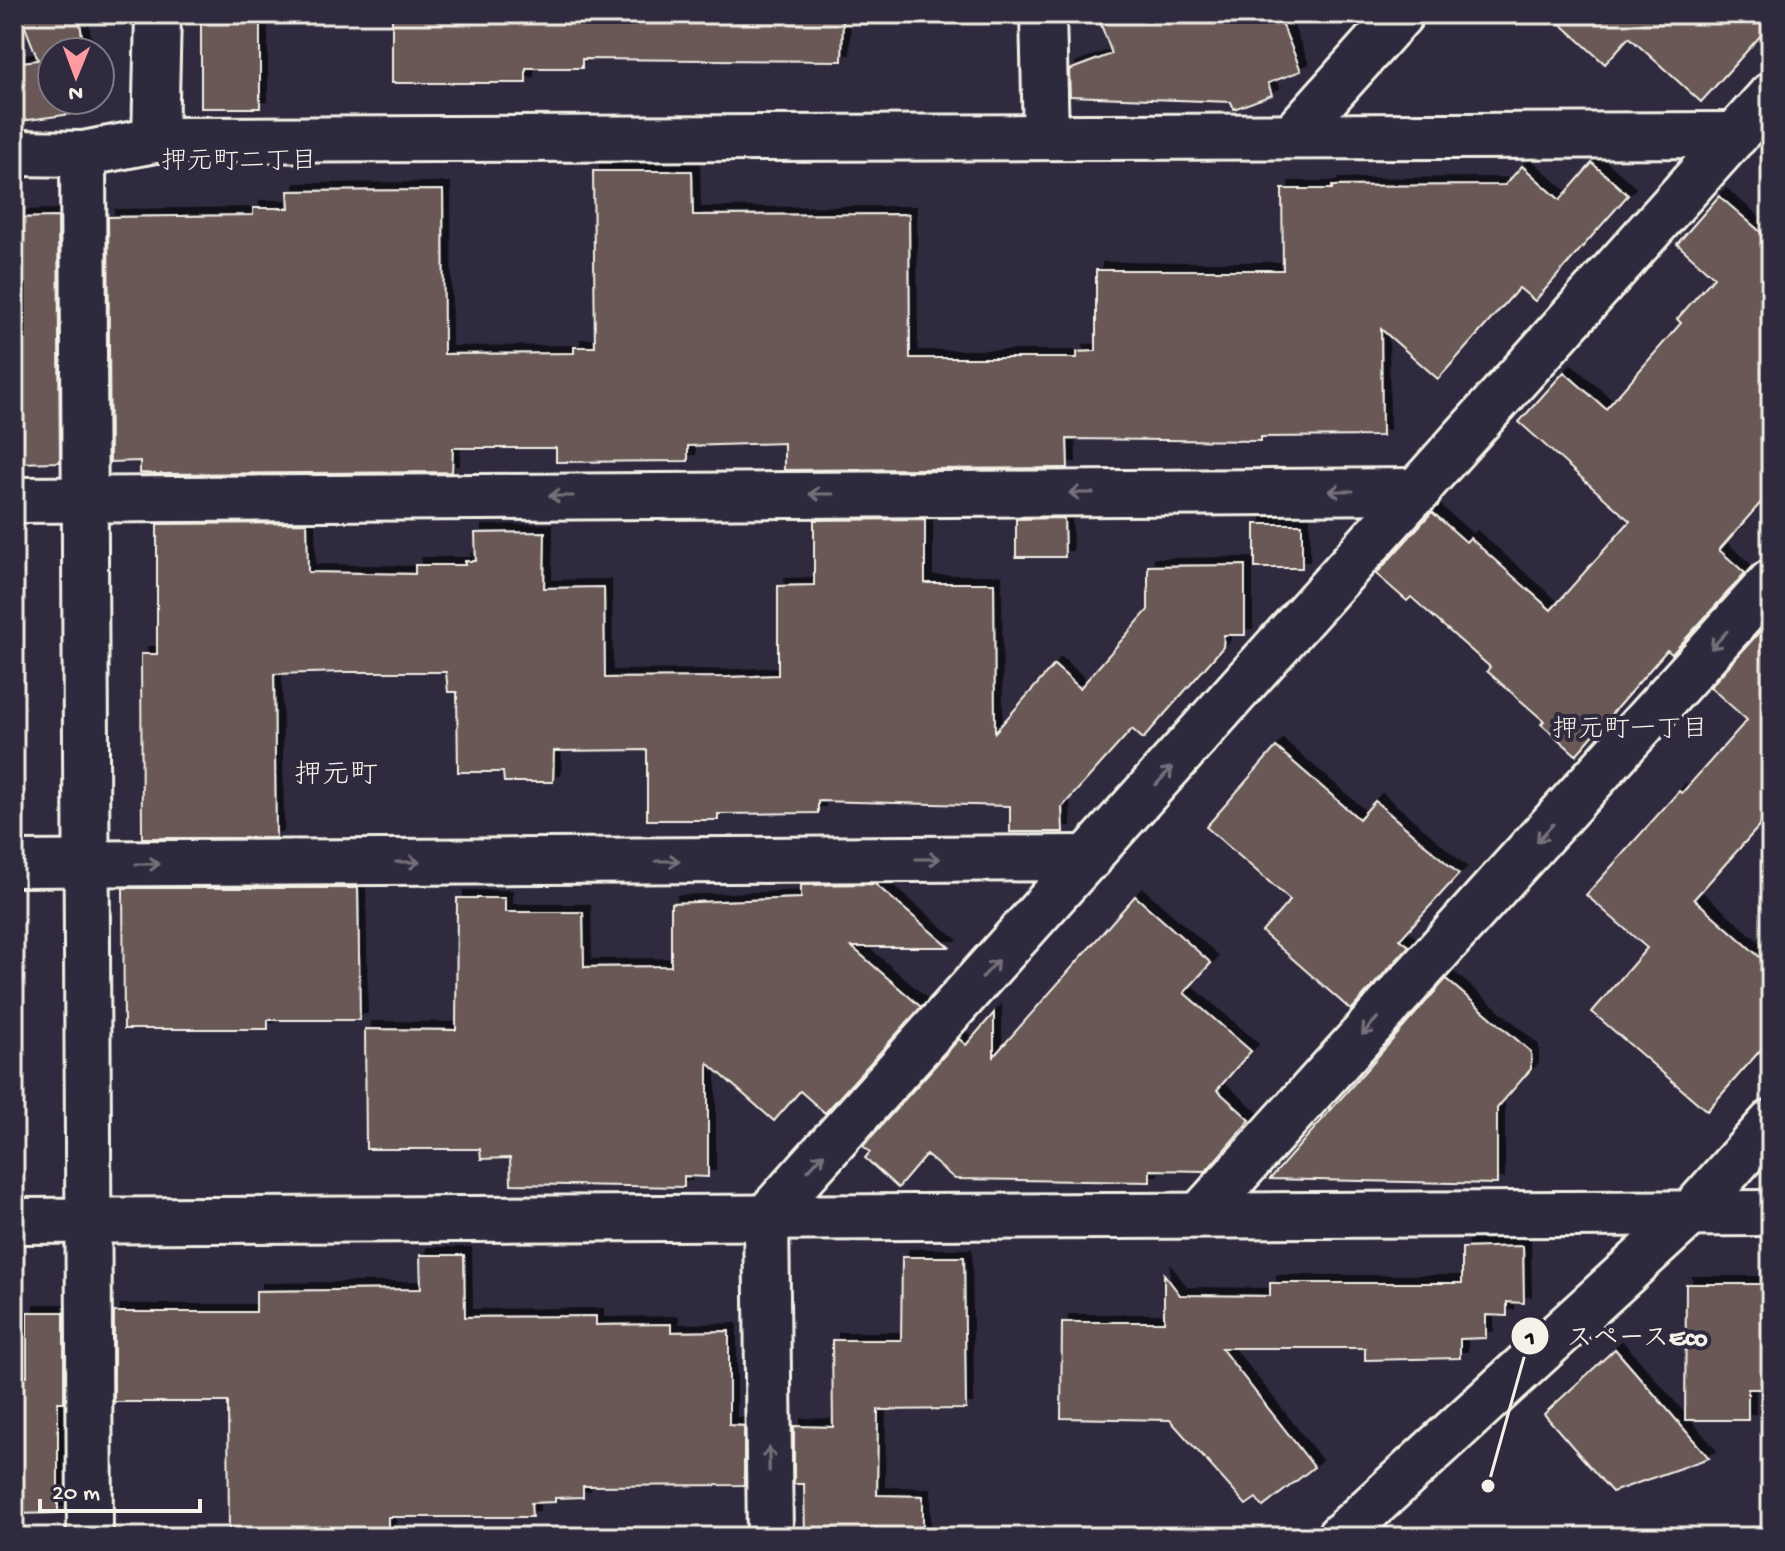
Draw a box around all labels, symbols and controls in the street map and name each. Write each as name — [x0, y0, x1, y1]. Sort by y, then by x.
north arrow — [36, 36, 116, 116]
text: N — [68, 79, 83, 105]
district label: 押元町二丁目 — [161, 147, 317, 179]
one-way arrow — [1328, 483, 1355, 499]
one-way arrow — [1068, 485, 1095, 501]
one-way arrow — [808, 487, 835, 502]
one-way arrow — [548, 488, 575, 504]
one-way arrow — [1710, 629, 1728, 649]
district label: 押元町一丁目 — [1552, 715, 1708, 747]
district label: 押元町 — [294, 760, 378, 793]
one-way arrow — [1154, 766, 1172, 786]
one-way arrow — [1536, 822, 1554, 842]
one-way arrow — [914, 851, 941, 867]
one-way arrow — [654, 853, 681, 869]
one-way arrow — [394, 854, 421, 870]
one-way arrow — [134, 856, 161, 872]
one-way arrow — [981, 960, 999, 980]
one-way arrow — [1362, 1015, 1380, 1035]
one-way arrow — [806, 1153, 824, 1173]
callout: スペースEco — [1510, 1311, 1724, 1361]
text: 1 — [1524, 1325, 1535, 1354]
text: スペースEco — [1567, 1325, 1708, 1356]
one-way arrow — [761, 1446, 777, 1473]
scale bar — [40, 1463, 200, 1513]
text: 20 m — [52, 1480, 100, 1509]

